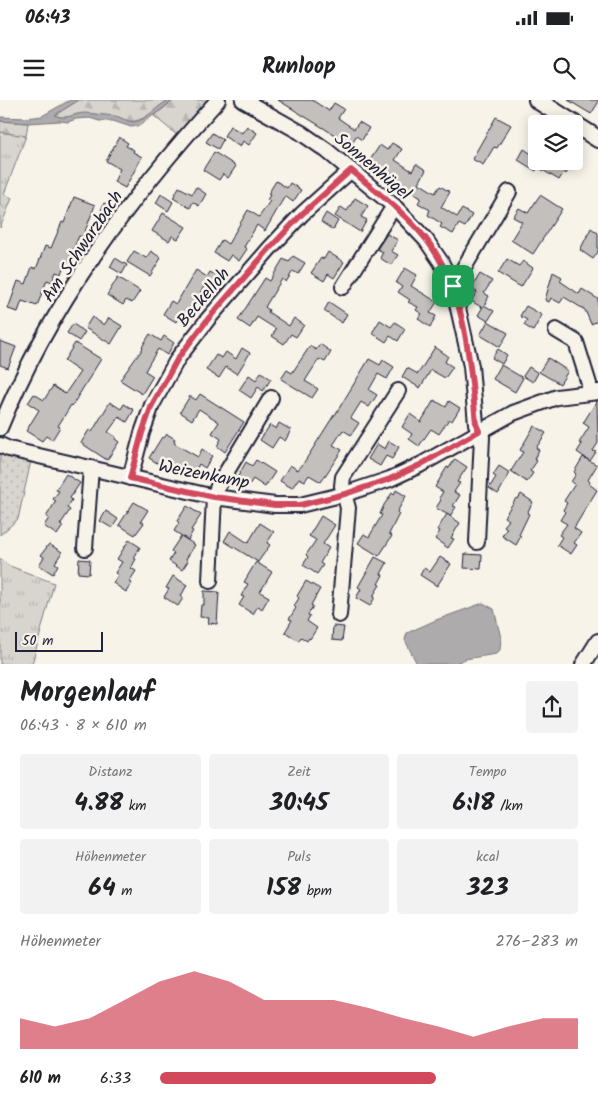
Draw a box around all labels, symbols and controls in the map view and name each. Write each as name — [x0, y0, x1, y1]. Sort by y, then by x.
text: 06:43 — [25, 3, 70, 33]
text: Runloop — [262, 50, 336, 85]
icon: menu — [20, 54, 48, 82]
icon: search — [550, 54, 578, 82]
map controls — [528, 115, 583, 170]
button: layers — [528, 115, 583, 170]
street label: Sonnenhügel — [327, 126, 418, 209]
street label: Am Schwarzbach — [35, 185, 132, 309]
street label: Beckelloh — [170, 262, 238, 334]
pin — [432, 265, 474, 307]
icon: arrive — [439, 272, 467, 300]
street label: Weizenkamp — [156, 452, 252, 499]
scale bar — [15, 630, 102, 653]
text: 50 m — [22, 630, 53, 652]
text: Morgenlauf — [20, 671, 154, 716]
button: share — [526, 681, 578, 733]
text: 06:43 · 8 × 610 m — [20, 713, 147, 738]
text: Distanz — [88, 761, 132, 783]
text: Zeit — [287, 761, 311, 783]
text: Tempo — [469, 761, 507, 783]
text: 4.88 — [74, 783, 123, 823]
text: 30:45 — [270, 783, 328, 823]
text: 6:18 — [453, 783, 495, 823]
text: km — [123, 795, 147, 817]
text: /km — [495, 795, 523, 817]
text: Höhenmeter — [75, 846, 146, 868]
text: Puls — [287, 846, 311, 868]
text: kcal — [476, 846, 499, 868]
text: 64 — [88, 868, 116, 908]
text: 158 — [266, 868, 301, 908]
text: 323 — [467, 868, 509, 908]
text: m — [116, 880, 132, 902]
text: bpm — [301, 880, 332, 902]
text: Höhenmeter — [20, 929, 101, 954]
text: 276–283 m — [495, 929, 578, 954]
text: 610 m — [20, 1066, 61, 1091]
text: 6:33 — [100, 1066, 131, 1091]

